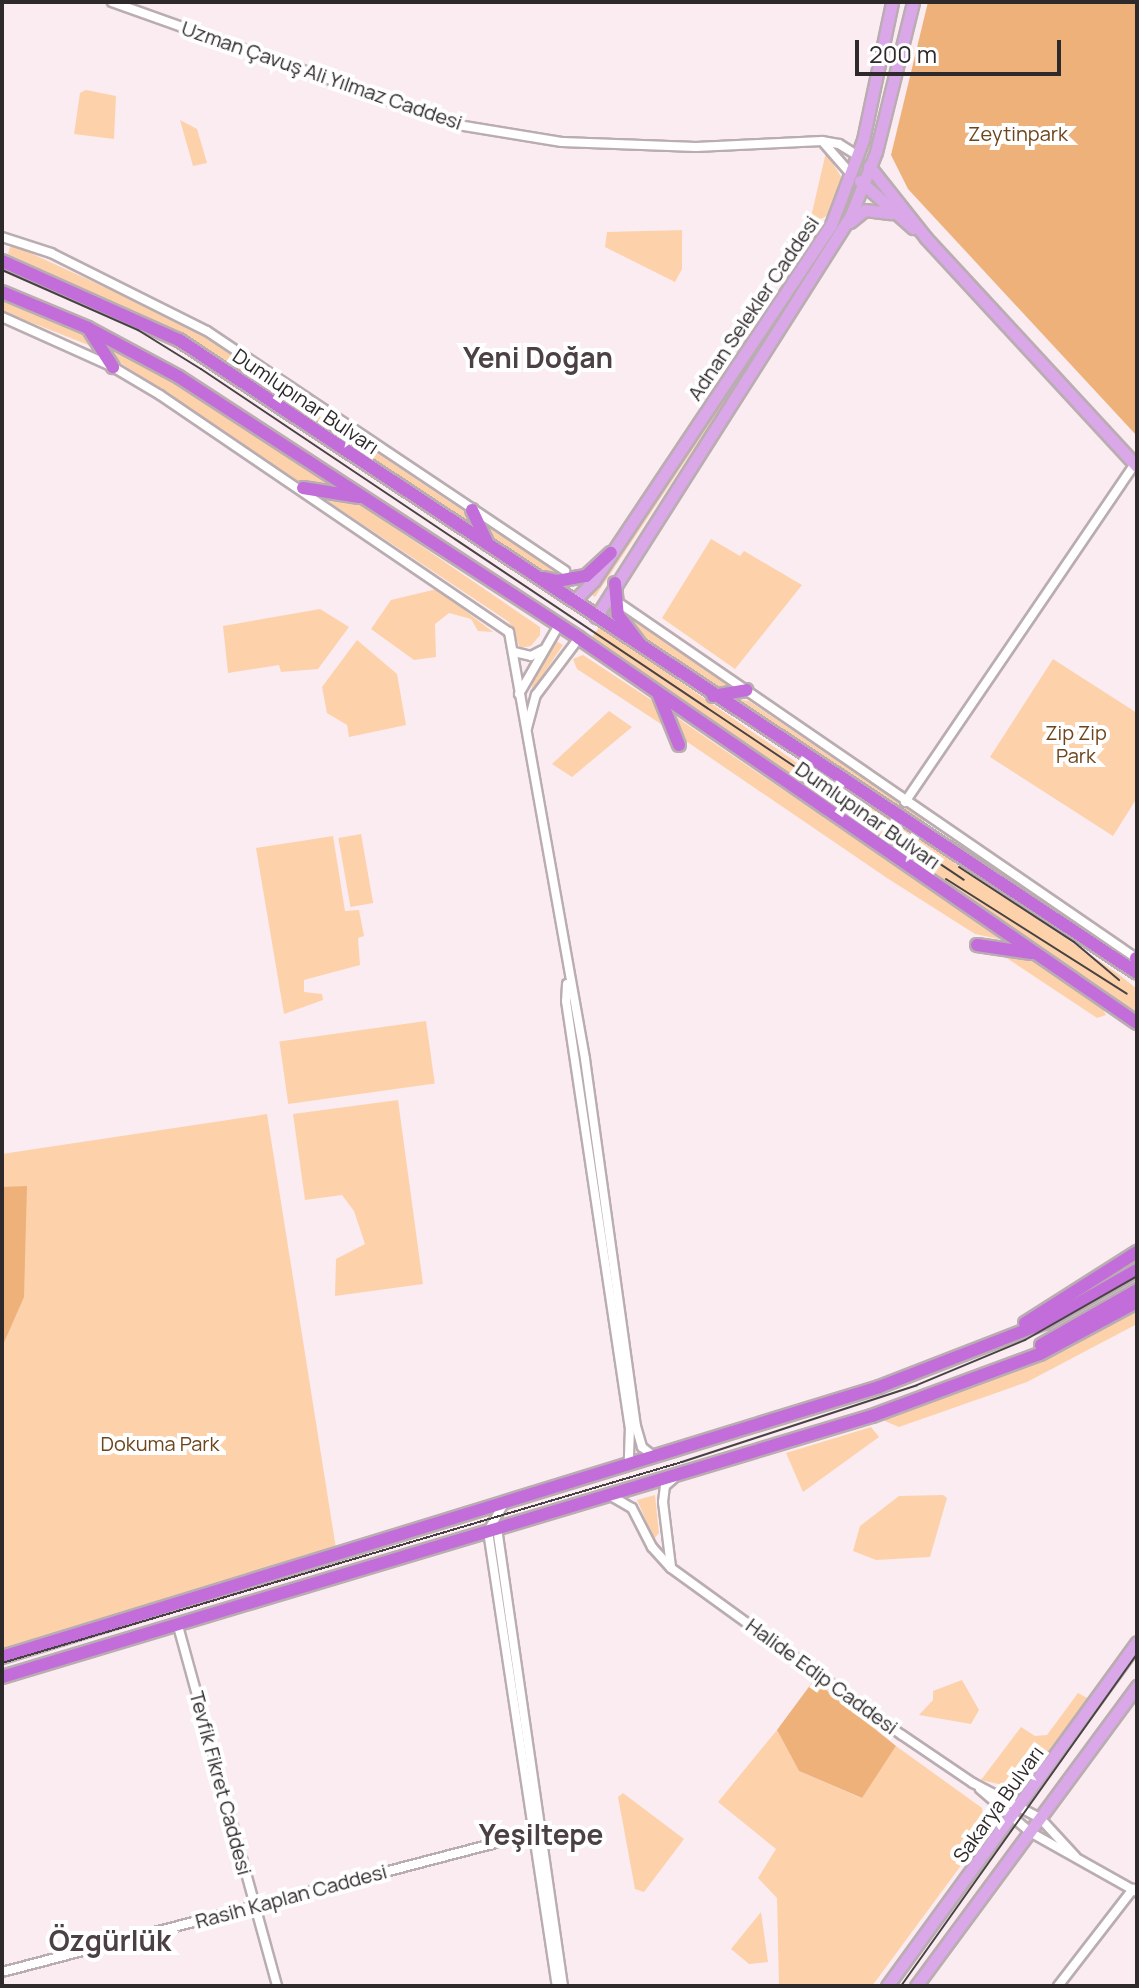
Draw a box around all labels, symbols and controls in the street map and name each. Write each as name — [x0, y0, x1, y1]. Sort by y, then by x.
street label: Uzman Çavuş Ali Yılmaz Caddesi — [179, 16, 465, 134]
scale bar — [859, 24, 1065, 74]
text: 200 m — [869, 37, 937, 70]
park label: Zeytinpark — [968, 121, 1068, 145]
street label: Adnan Selekler Caddesi — [682, 211, 824, 405]
district label: Yeni Doğan — [463, 340, 613, 374]
street label: Dumlupınar Bulvarı — [228, 343, 384, 459]
park label: Zip Zip Park — [1045, 720, 1107, 767]
street label: Dumlupınar Bulvarı — [791, 756, 945, 874]
park label: Dokuma Park — [101, 1431, 219, 1455]
street label: Halide Edip Caddesi — [742, 1613, 902, 1739]
street label: Tevfik Fikret Caddesi — [185, 1689, 257, 1877]
street label: Sakarya Bulvarı — [948, 1741, 1048, 1867]
district label: Yeşiltepe — [479, 1817, 603, 1851]
street label: Rasih Kaplan Caddesi — [193, 1859, 389, 1933]
district label: Özgürlük — [49, 1923, 171, 1957]

